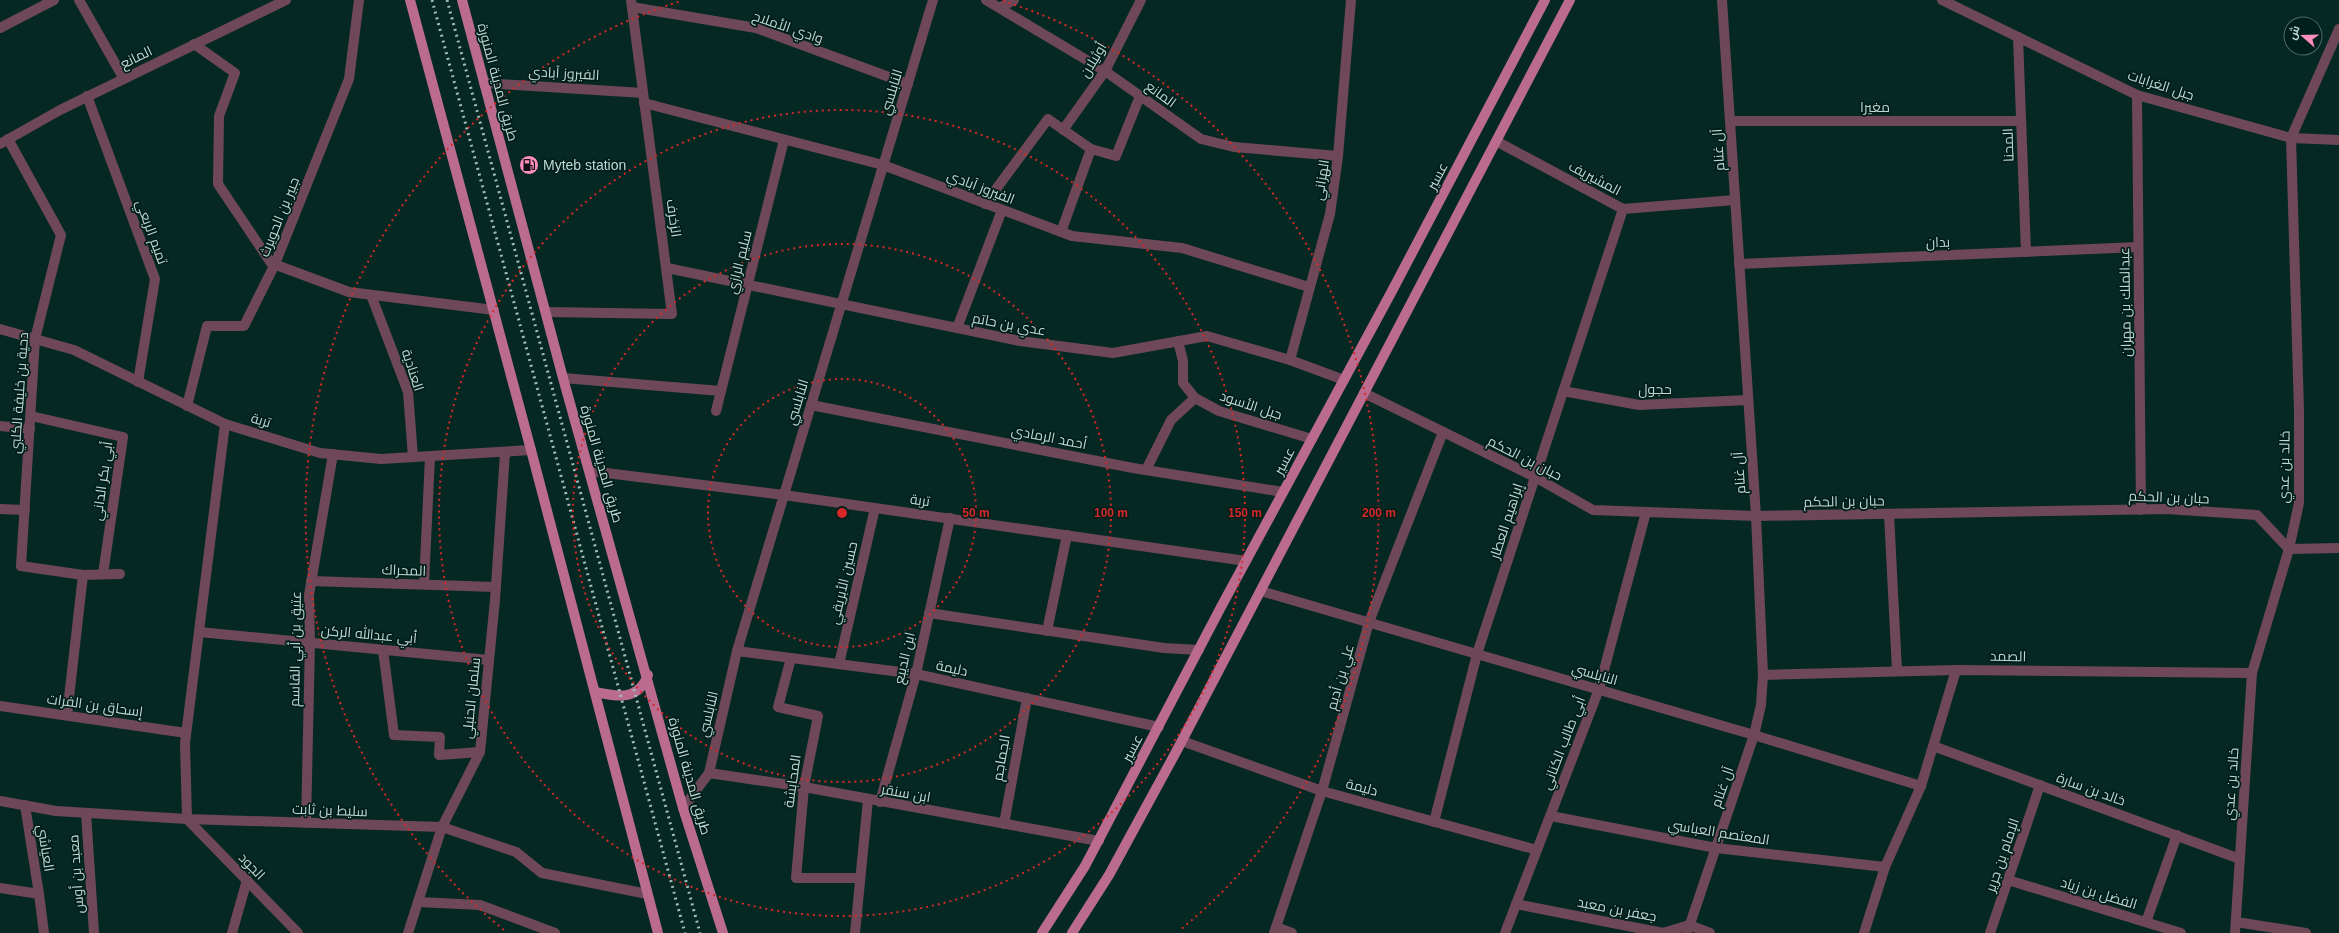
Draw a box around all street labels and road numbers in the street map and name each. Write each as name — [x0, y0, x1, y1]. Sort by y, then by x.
street label: وادي الأملاح — [749, 7, 826, 50]
street label: طريق المدينة المنورة — [474, 21, 521, 143]
street label: أوثيلان — [1076, 39, 1110, 80]
street label: المانع — [117, 42, 155, 72]
street label: الفيروز آبادي — [528, 63, 600, 87]
street label: النابلسي — [876, 67, 908, 118]
street label: جبل الغرابات — [2126, 67, 2196, 103]
street label: المانع — [1142, 78, 1179, 111]
street label: مغيرا — [1860, 99, 1890, 115]
street label: آل غنام — [1709, 128, 1729, 172]
street label: المحنا — [1999, 128, 2017, 162]
street label: المشيريف — [1566, 158, 1624, 198]
street label: الهزاني — [1310, 159, 1336, 202]
street label: عسير — [1423, 160, 1451, 193]
street label: الفيروز آبادي — [944, 167, 1017, 211]
street label: جبير بن الحويرث — [256, 175, 302, 259]
street label: تميم الربعي — [129, 198, 171, 268]
street label: الزخرف — [663, 198, 685, 238]
street label: سليم الرازي — [723, 229, 758, 296]
street label: بدان — [1926, 234, 1950, 250]
street label: عبدالملك بن مهران — [2116, 247, 2134, 357]
street label: عدي بن حاتم — [970, 310, 1047, 342]
street label: دحية بن خليفة الكلبي — [7, 332, 35, 455]
street label: العنادية — [399, 347, 427, 393]
street label: النابلسي — [782, 377, 814, 428]
street label: حجول — [1638, 381, 1672, 398]
street label: جبل الأسود — [1218, 387, 1284, 423]
street label: طريق المدينة المنورة — [577, 403, 626, 525]
street label: تربة — [249, 409, 273, 431]
street label: أحمد الرمادي — [1009, 421, 1089, 456]
street label: خالد بن عدي — [2275, 430, 2297, 504]
street label: حبان بن الحكم — [1484, 432, 1565, 485]
street label: أبي بكر الداني — [88, 440, 119, 522]
street label: عسير — [1270, 445, 1298, 478]
street label: آل غنام — [1730, 451, 1750, 495]
street label: إبراهيم العطار — [1486, 481, 1528, 562]
street label: حبان بن الحكم — [2128, 488, 2210, 508]
street label: تربة — [909, 491, 931, 509]
street label: حبان بن الحكم — [1803, 492, 1885, 512]
street label: حسين الأبريقي — [826, 540, 864, 627]
street label: المحراك — [382, 561, 426, 579]
street label: عتيق بن أبي القاسم — [285, 591, 308, 707]
street label: أبي عبدالله الركن — [320, 621, 418, 650]
street label: ابن الديبع — [890, 630, 919, 686]
street label: علي بن أديم — [1322, 642, 1361, 713]
street label: الصمد — [1990, 648, 2026, 664]
street label: سلمان الحنبلي — [459, 657, 487, 740]
street label: دليمة — [935, 657, 969, 679]
street label: النابلسي — [1569, 660, 1620, 691]
street label: النابلسي — [695, 689, 724, 739]
street label: إسحاق بن الفرات — [46, 690, 144, 721]
street label: أبي طالب الكناني — [1537, 694, 1592, 793]
street label: طريق المدينة المنورة — [665, 715, 714, 837]
street label: عسير — [1118, 732, 1146, 765]
street label: الجماجم — [989, 734, 1015, 783]
street label: خالد بن عدي — [2220, 747, 2246, 821]
street label: المحابشة — [780, 753, 804, 809]
street label: آل غنام — [1708, 764, 1738, 810]
street label: خالد بن سارة — [2054, 769, 2128, 809]
street label: دليمة — [1344, 775, 1380, 799]
street label: ابن سنقر — [879, 781, 932, 805]
street label: سليط بن ثابت — [292, 801, 368, 819]
street label: المعتصم العباسي — [1667, 816, 1771, 851]
street label: الإمام بن جرير — [1982, 816, 2024, 896]
street label: العياشي — [31, 823, 58, 873]
street label: معبد بن أوس — [64, 834, 87, 914]
street label: الجود — [236, 849, 268, 883]
street label: الفضل بن زياد — [2059, 874, 2139, 912]
street label: جعفر بن معبد — [1576, 893, 1658, 925]

